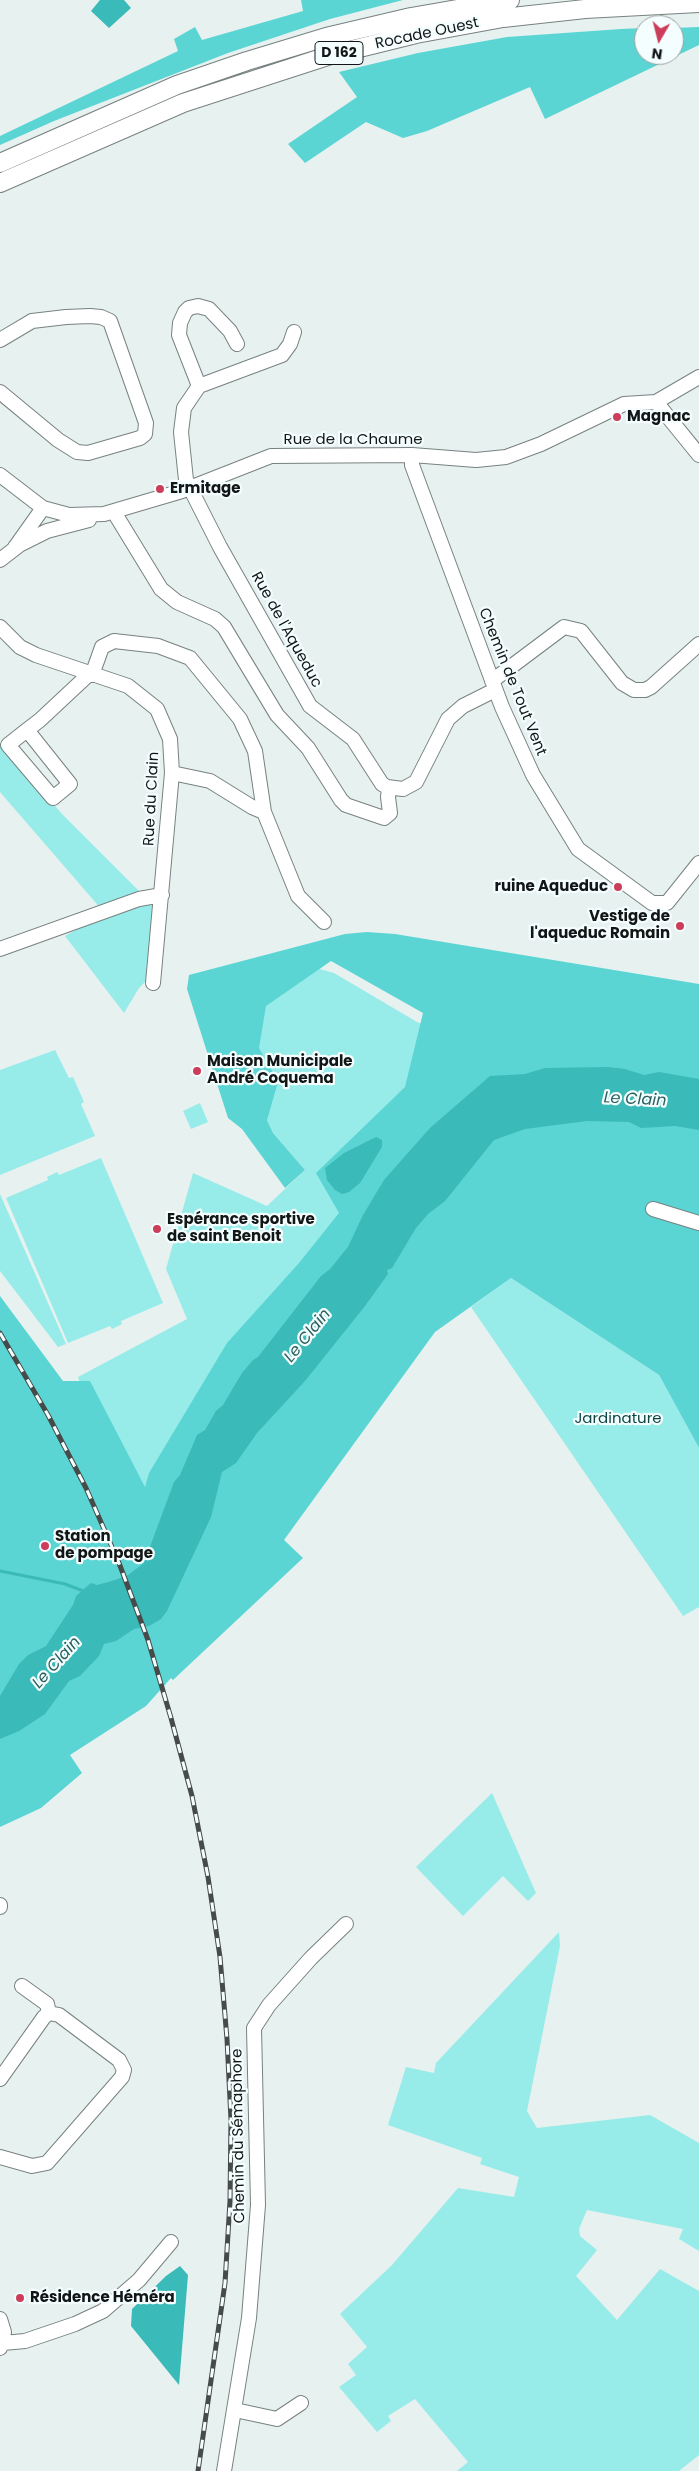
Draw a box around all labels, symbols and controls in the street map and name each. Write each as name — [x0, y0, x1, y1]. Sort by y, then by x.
street label: Rocade Ouest — [374, 14, 480, 54]
north arrow — [634, 15, 684, 65]
road number: D 162 — [315, 42, 363, 64]
text: N — [650, 43, 664, 64]
place label: Magnac — [627, 408, 691, 426]
marker: Magnac — [611, 411, 623, 423]
street label: Rue de la Chaume — [284, 431, 422, 449]
place label: Ermitage — [170, 480, 241, 498]
marker: Ermitage — [154, 483, 166, 495]
street label: Rue de l'Aqueduc — [247, 569, 325, 691]
street label: Chemin de Tout Vent — [474, 605, 550, 759]
street label: Rue du Clain — [141, 751, 163, 847]
place label: ruine Aqueduc — [495, 878, 608, 896]
marker: ruine Aqueduc — [612, 881, 624, 893]
place label: Vestige de l'aqueduc Romain — [530, 908, 670, 943]
marker: Vestige de l'aqueduc Romain — [674, 920, 686, 932]
place label: Maison Municipale André Coquema — [207, 1053, 353, 1088]
marker: Maison Municipale André Coquema — [191, 1065, 203, 1077]
water label: Le Clain — [603, 1089, 667, 1111]
place label: Espérance sportive de saint Benoit — [167, 1211, 315, 1246]
marker: Espérance sportive de saint Benoit — [151, 1223, 163, 1235]
water label: Le Clain — [281, 1306, 335, 1366]
park label: Jardinature — [574, 1410, 662, 1428]
place label: Station de pompage — [55, 1528, 153, 1563]
marker: Station de pompage — [39, 1540, 51, 1552]
water label: Le Clain — [29, 1633, 85, 1693]
street label: Chemin du Sémaphore — [228, 2048, 250, 2224]
place label: Résidence Héméra — [30, 2289, 175, 2307]
marker: Résidence Héméra — [14, 2292, 26, 2304]

